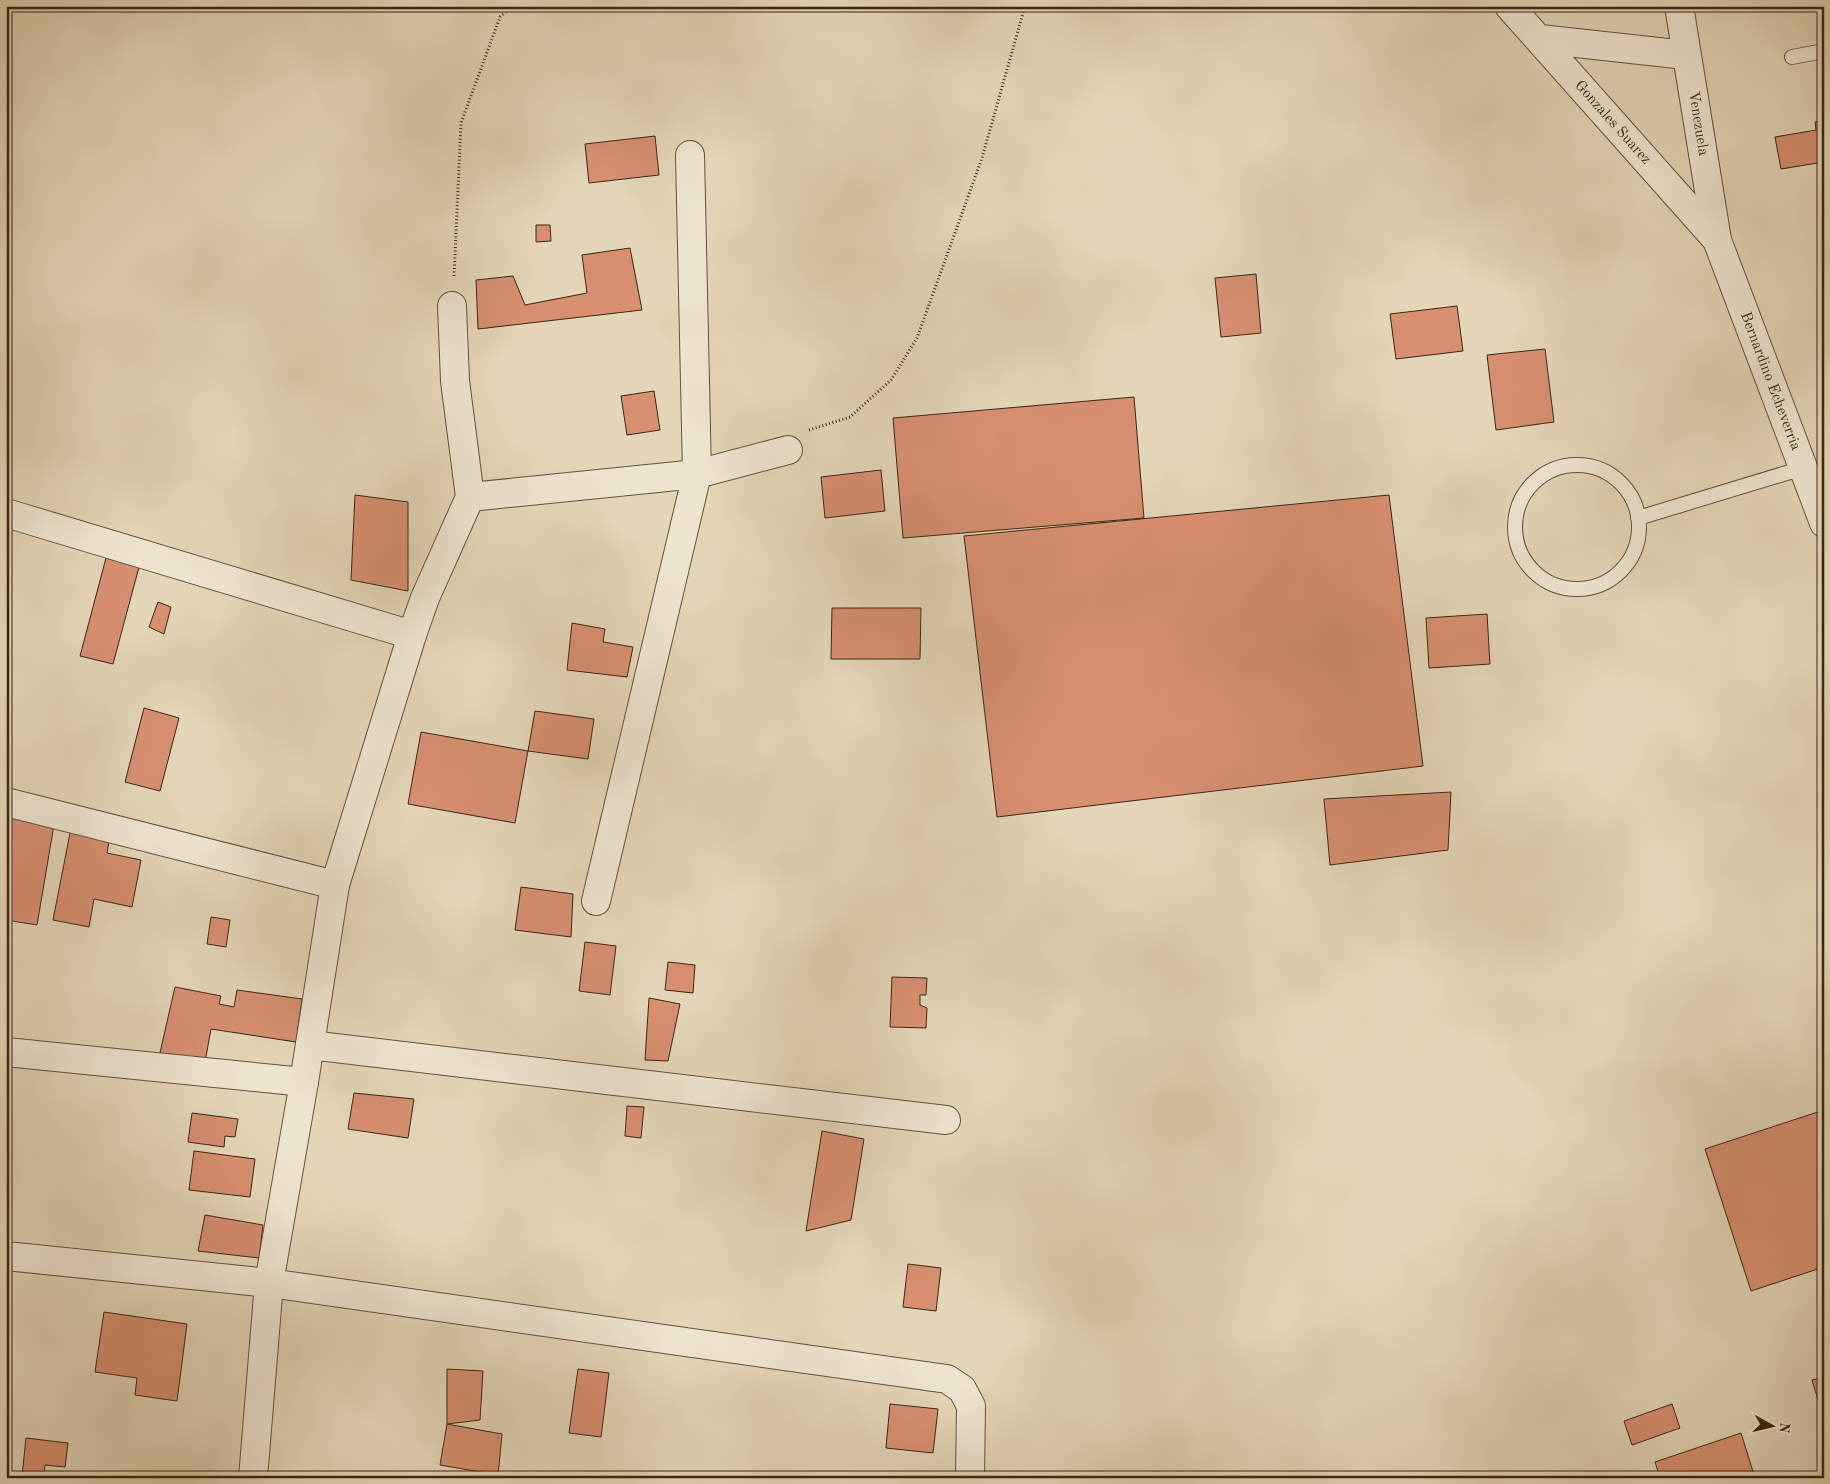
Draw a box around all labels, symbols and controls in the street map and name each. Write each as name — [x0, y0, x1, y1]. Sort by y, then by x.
street label: Gonzales Suarez — [1572, 78, 1654, 167]
street label: Venezuela — [1685, 90, 1711, 157]
street label: Bernardino Echeverria — [1737, 310, 1804, 453]
north arrow — [1748, 1402, 1798, 1452]
text: N — [1776, 1421, 1792, 1434]

